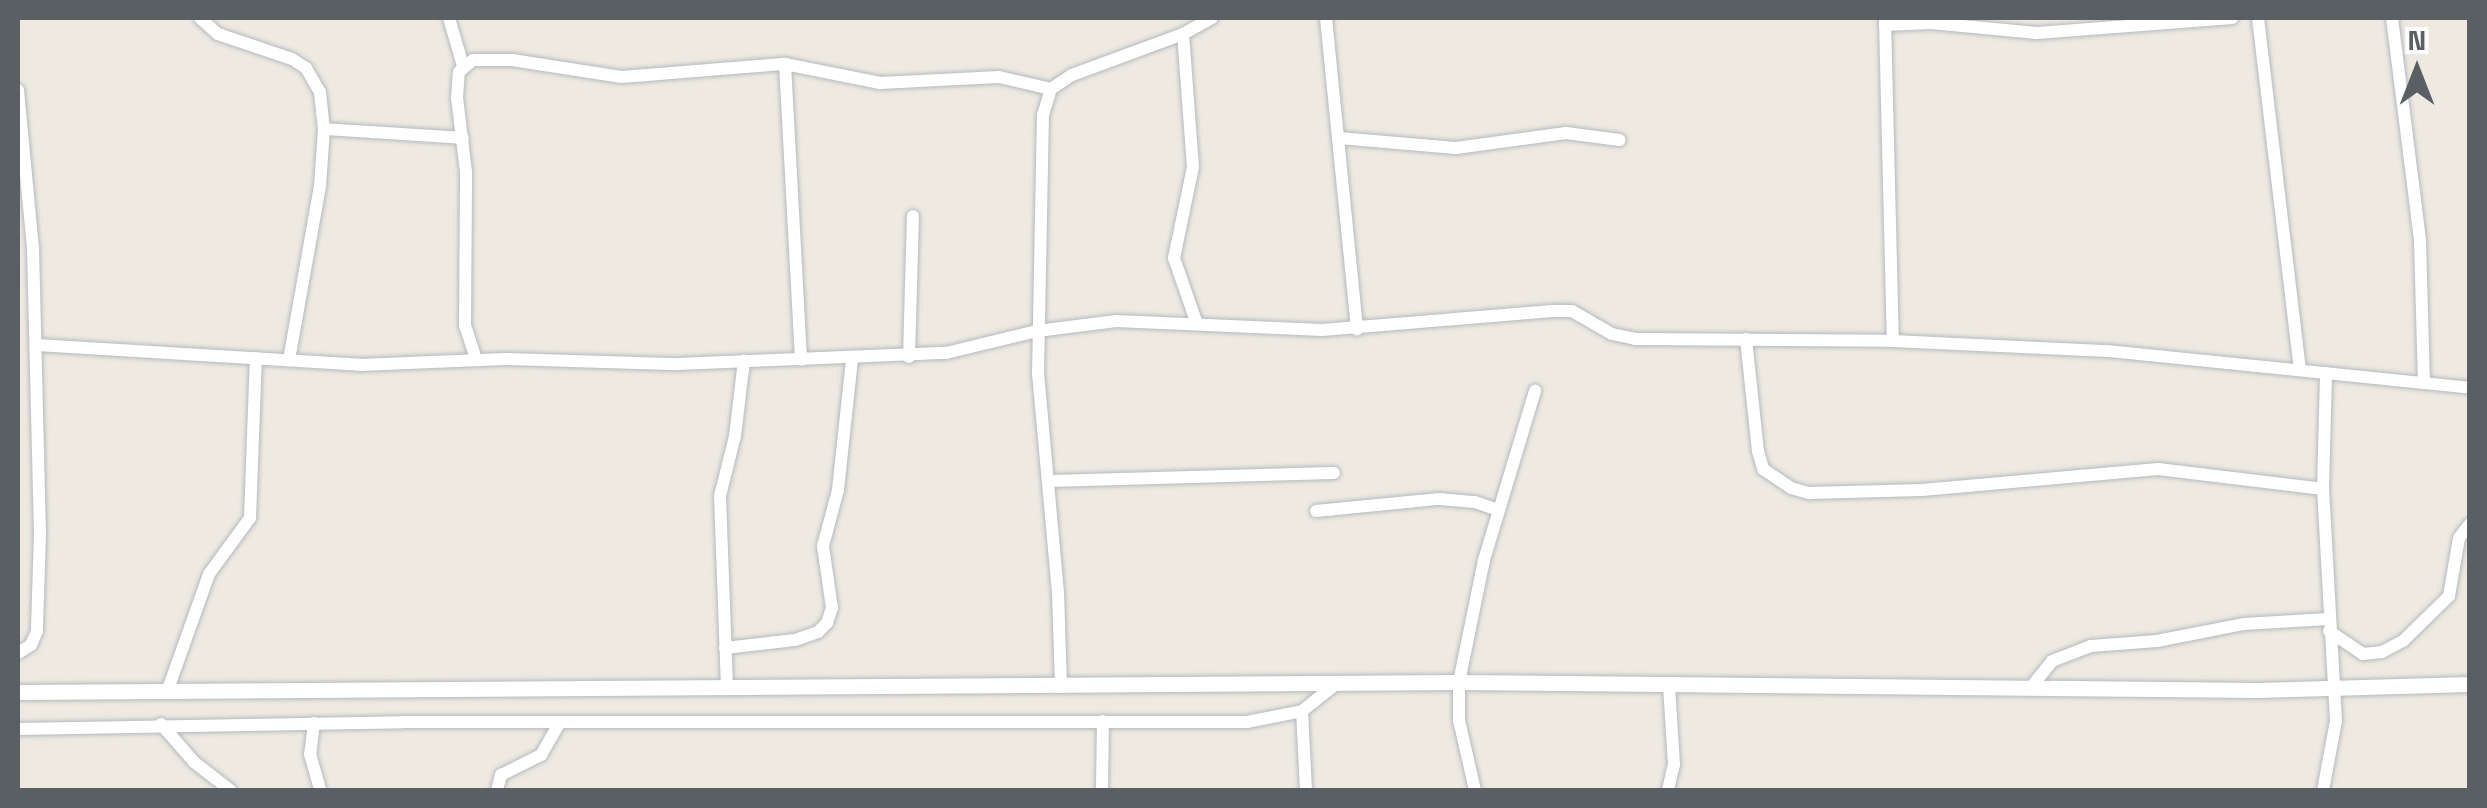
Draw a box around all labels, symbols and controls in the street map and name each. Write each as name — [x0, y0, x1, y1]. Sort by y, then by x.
north arrow — [2367, 20, 2467, 120]
text: N — [2408, 22, 2426, 58]

